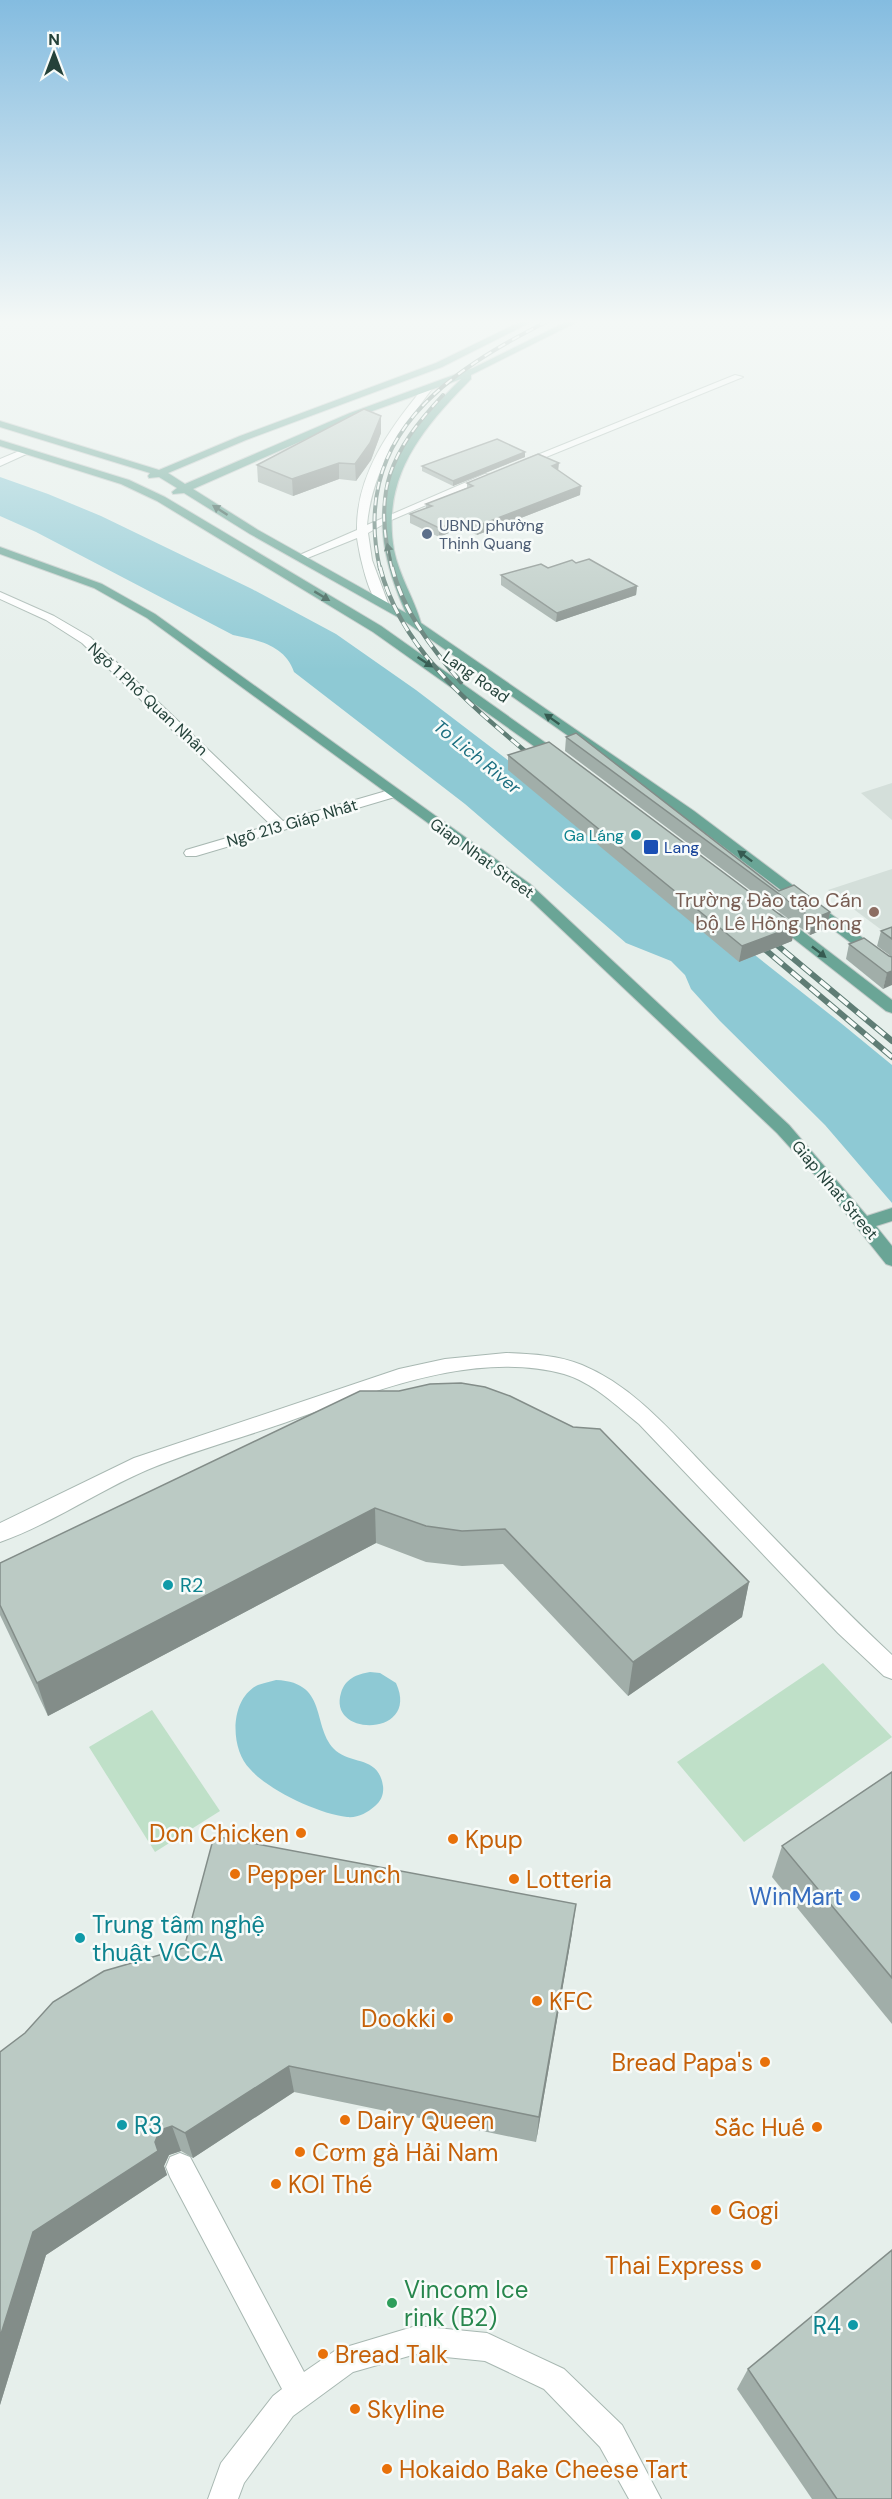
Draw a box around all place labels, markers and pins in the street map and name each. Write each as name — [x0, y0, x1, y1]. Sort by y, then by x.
place label: UBND phường Thịnh Quang — [439, 515, 544, 554]
marker: UBND phường Thịnh Quang — [420, 527, 434, 541]
place label: Ga Láng — [564, 825, 624, 846]
marker: Ga Láng — [629, 828, 643, 842]
place label: Lang — [664, 837, 699, 858]
marker: Lang — [642, 838, 660, 856]
place label: Trường Đào tạo Cán bộ Lê Hồng Phong — [675, 887, 862, 936]
marker: Trường Đào tạo Cán bộ Lê Hồng Phong — [867, 905, 881, 919]
place label: R2 — [180, 1572, 203, 1598]
marker: R2 — [161, 1578, 175, 1592]
place label: Don Chicken — [149, 1818, 289, 1849]
place label: Kpup — [465, 1824, 523, 1855]
marker: Don Chicken — [294, 1826, 308, 1840]
marker: Kpup — [446, 1832, 460, 1846]
place label: Pepper Lunch — [247, 1859, 401, 1890]
place label: Lotteria — [526, 1864, 612, 1895]
marker: Pepper Lunch — [228, 1867, 242, 1881]
marker: Lotteria — [507, 1872, 521, 1886]
place label: WinMart — [749, 1881, 843, 1912]
marker: WinMart — [848, 1889, 862, 1903]
place label: Trung tâm nghệ thuật VCCA — [92, 1909, 265, 1968]
marker: Trung tâm nghệ thuật VCCA — [73, 1931, 87, 1945]
place label: KFC — [549, 1986, 593, 2017]
marker: KFC — [530, 1994, 544, 2008]
place label: Dookki — [361, 2003, 436, 2034]
marker: Dookki — [441, 2011, 455, 2025]
place label: Bread Papa's — [612, 2047, 753, 2078]
marker: Bread Papa's — [758, 2055, 772, 2069]
place label: Dairy Queen — [357, 2105, 494, 2136]
place label: R3 — [134, 2110, 162, 2141]
place label: Sắc Huế — [714, 2112, 805, 2143]
marker: Dairy Queen — [338, 2113, 352, 2127]
marker: R3 — [115, 2118, 129, 2132]
marker: Sắc Huế — [810, 2120, 824, 2134]
place label: Cơm gà Hải Nam — [312, 2137, 498, 2168]
marker: Cơm gà Hải Nam — [293, 2145, 307, 2159]
place label: KOI Thé — [288, 2169, 373, 2200]
marker: KOI Thé — [269, 2177, 283, 2191]
place label: Gogi — [728, 2195, 779, 2226]
marker: Gogi — [709, 2203, 723, 2217]
place label: Thai Express — [605, 2250, 744, 2281]
marker: Thai Express — [749, 2258, 763, 2272]
place label: Vincom Ice rink (B2) — [404, 2274, 528, 2333]
marker: Vincom Ice rink (B2) — [385, 2296, 399, 2310]
place label: R4 — [813, 2310, 841, 2341]
marker: R4 — [846, 2318, 860, 2332]
place label: Bread Talk — [335, 2339, 448, 2370]
marker: Bread Talk — [316, 2347, 330, 2361]
place label: Skyline — [367, 2394, 445, 2425]
marker: Skyline — [348, 2402, 362, 2416]
place label: Hokaido Bake Cheese Tart — [399, 2454, 688, 2485]
marker: Hokaido Bake Cheese Tart — [380, 2462, 394, 2476]

